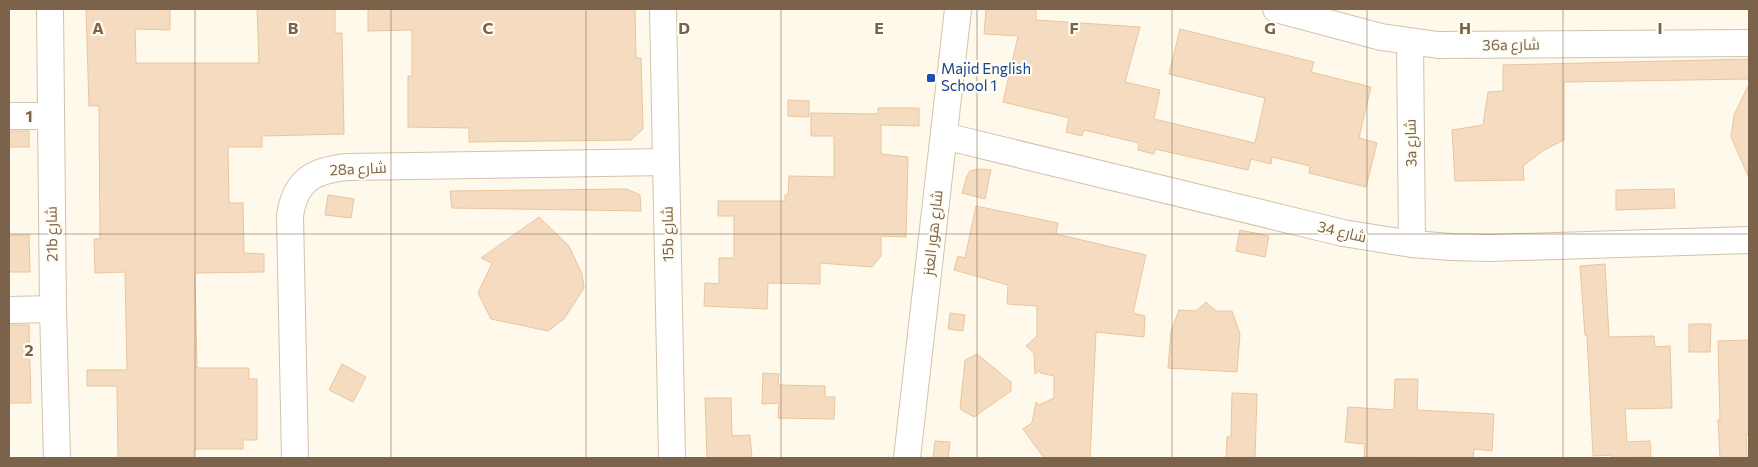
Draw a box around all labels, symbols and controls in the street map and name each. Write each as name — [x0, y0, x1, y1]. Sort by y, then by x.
text: A — [92, 18, 104, 37]
text: B — [288, 18, 299, 37]
text: C — [483, 18, 494, 37]
text: D — [678, 18, 690, 37]
text: E — [874, 18, 884, 37]
text: F — [1069, 18, 1079, 37]
text: G — [1264, 18, 1276, 37]
text: H — [1459, 18, 1471, 37]
text: I — [1657, 18, 1663, 37]
street label: 36a شارع — [1482, 35, 1540, 56]
place label: Majid English School 1 — [941, 59, 1031, 94]
marker: Majid English School 1 — [925, 72, 937, 84]
text: 1 — [25, 106, 33, 125]
street label: 3a شارع — [1401, 119, 1422, 167]
street label: 28a شارع — [329, 158, 387, 181]
street label: شارع هور العنز — [918, 189, 948, 278]
street label: 21b شارع — [42, 206, 63, 262]
street label: 15b شارع — [658, 206, 679, 262]
street label: شارع 34 — [1315, 217, 1368, 248]
text: 2 — [24, 340, 34, 359]

